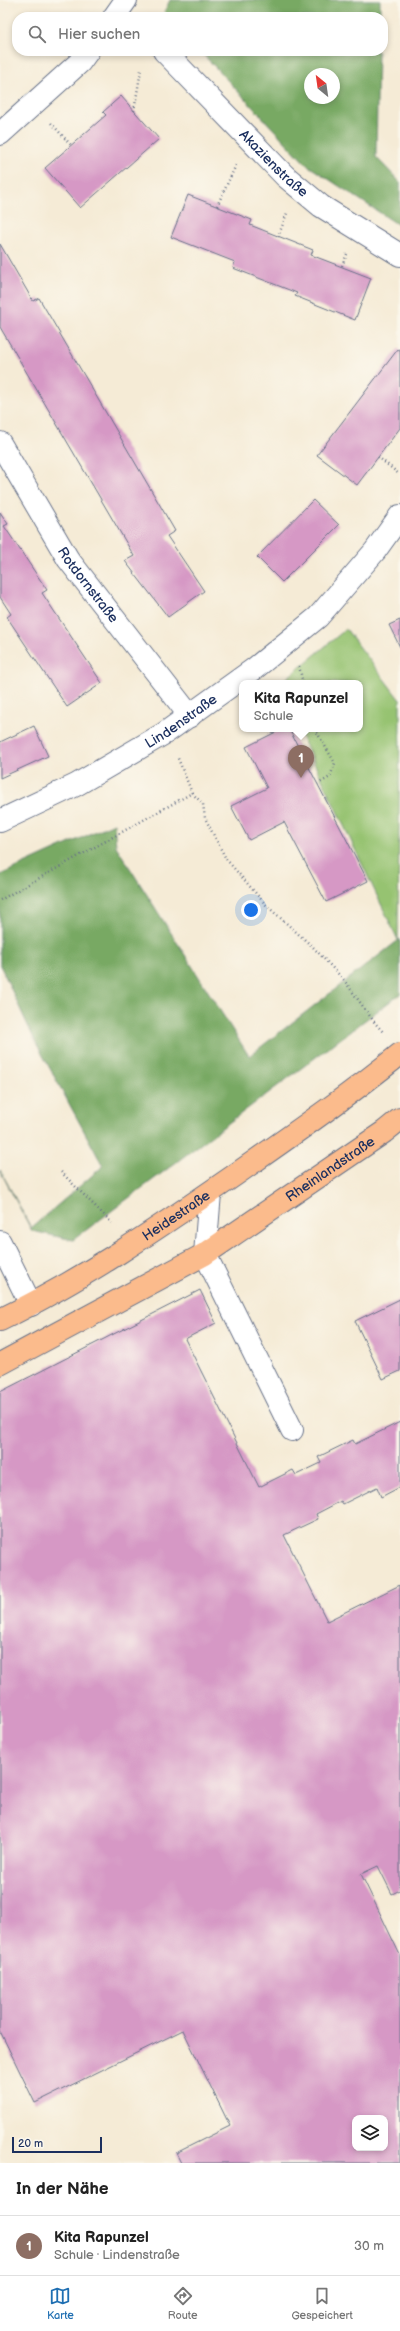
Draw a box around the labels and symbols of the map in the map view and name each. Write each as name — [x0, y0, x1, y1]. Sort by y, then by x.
north arrow — [304, 68, 340, 104]
street label: Akazienstraße — [236, 126, 311, 201]
street label: Rotdornstraße — [54, 544, 122, 626]
street label: Lindenstraße — [142, 691, 220, 752]
pin: 1 — [288, 745, 314, 778]
your location — [241, 900, 261, 920]
street label: Rheinlandstraße — [283, 1133, 378, 1206]
street label: Heidestraße — [139, 1187, 213, 1245]
scale bar — [12, 2135, 102, 2154]

